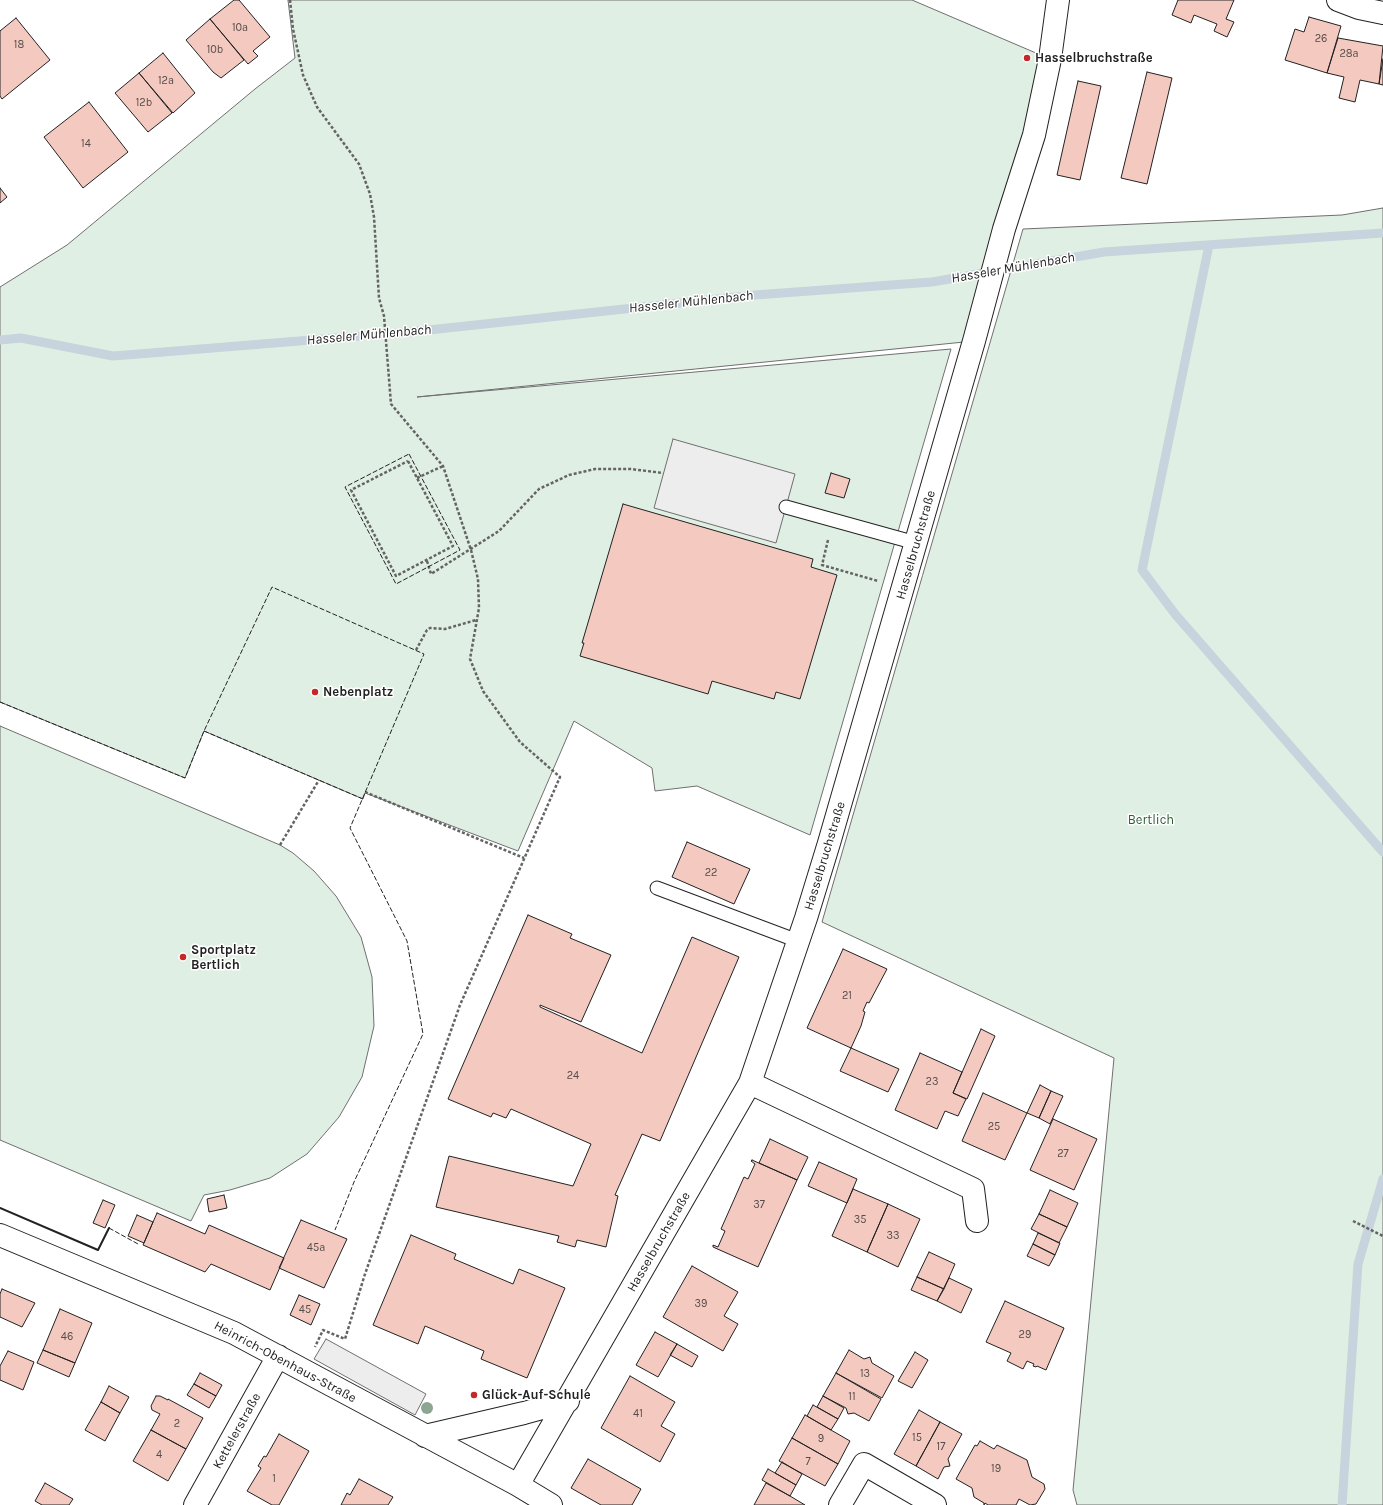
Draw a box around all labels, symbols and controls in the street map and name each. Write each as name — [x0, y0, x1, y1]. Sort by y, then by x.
house number: 10a — [232, 21, 248, 35]
house number: 26 — [1315, 32, 1327, 46]
house number: 18 — [14, 38, 24, 52]
house number: 10b — [207, 43, 223, 57]
house number: 28a — [1339, 47, 1359, 61]
place label: Hasselbruchstraße — [1035, 50, 1153, 66]
marker: Hasselbruchstraße — [1022, 53, 1032, 63]
house number: 12a — [158, 74, 174, 88]
house number: 12b — [136, 96, 152, 110]
house number: 14 — [81, 137, 91, 151]
water label: Hasseler Mühlenbach — [950, 249, 1076, 287]
water label: Hasseler Mühlenbach — [628, 287, 754, 317]
water label: Hasseler Mühlenbach — [306, 321, 432, 349]
street label: Hasselbruchstraße — [893, 489, 939, 601]
place label: Nebenplatz — [323, 684, 393, 700]
marker: Nebenplatz — [310, 687, 320, 697]
street label: Hasselbruchstraße — [801, 800, 849, 912]
park label: Bertlich — [1128, 812, 1174, 828]
house number: 22 — [705, 866, 717, 880]
place label: Sportplatz Bertlich — [191, 942, 256, 973]
marker: Sportplatz Bertlich — [178, 952, 188, 962]
house number: 21 — [842, 989, 852, 1003]
house number: 24 — [567, 1069, 579, 1083]
house number: 23 — [926, 1075, 938, 1089]
house number: 25 — [988, 1120, 1000, 1134]
house number: 27 — [1057, 1147, 1069, 1161]
street label: Hasselbruchstraße — [624, 1189, 694, 1295]
house number: 37 — [753, 1198, 765, 1212]
house number: 35 — [854, 1213, 866, 1227]
house number: 33 — [887, 1229, 899, 1243]
house number: 45a — [307, 1241, 325, 1255]
house number: 39 — [695, 1297, 707, 1311]
house number: 45 — [299, 1303, 311, 1317]
street label: Heinrich-Obenhaus-Straße — [211, 1318, 359, 1406]
house number: 29 — [1019, 1328, 1031, 1342]
house number: 46 — [61, 1330, 73, 1344]
house number: 13 — [860, 1367, 870, 1381]
place label: Glück-Auf-Schule — [482, 1387, 591, 1403]
street label: Kettelerstraße — [210, 1390, 264, 1472]
marker: Glück-Auf-Schule — [469, 1390, 479, 1400]
house number: 11 — [848, 1390, 856, 1404]
house number: 41 — [633, 1407, 643, 1421]
house number: 2 — [174, 1417, 180, 1431]
house number: 15 — [912, 1431, 922, 1445]
house number: 9 — [818, 1432, 824, 1446]
house number: 17 — [937, 1440, 945, 1454]
house number: 4 — [156, 1448, 162, 1462]
house number: 7 — [805, 1455, 811, 1469]
house number: 19 — [991, 1462, 1001, 1476]
house number: 1 — [272, 1472, 276, 1486]

